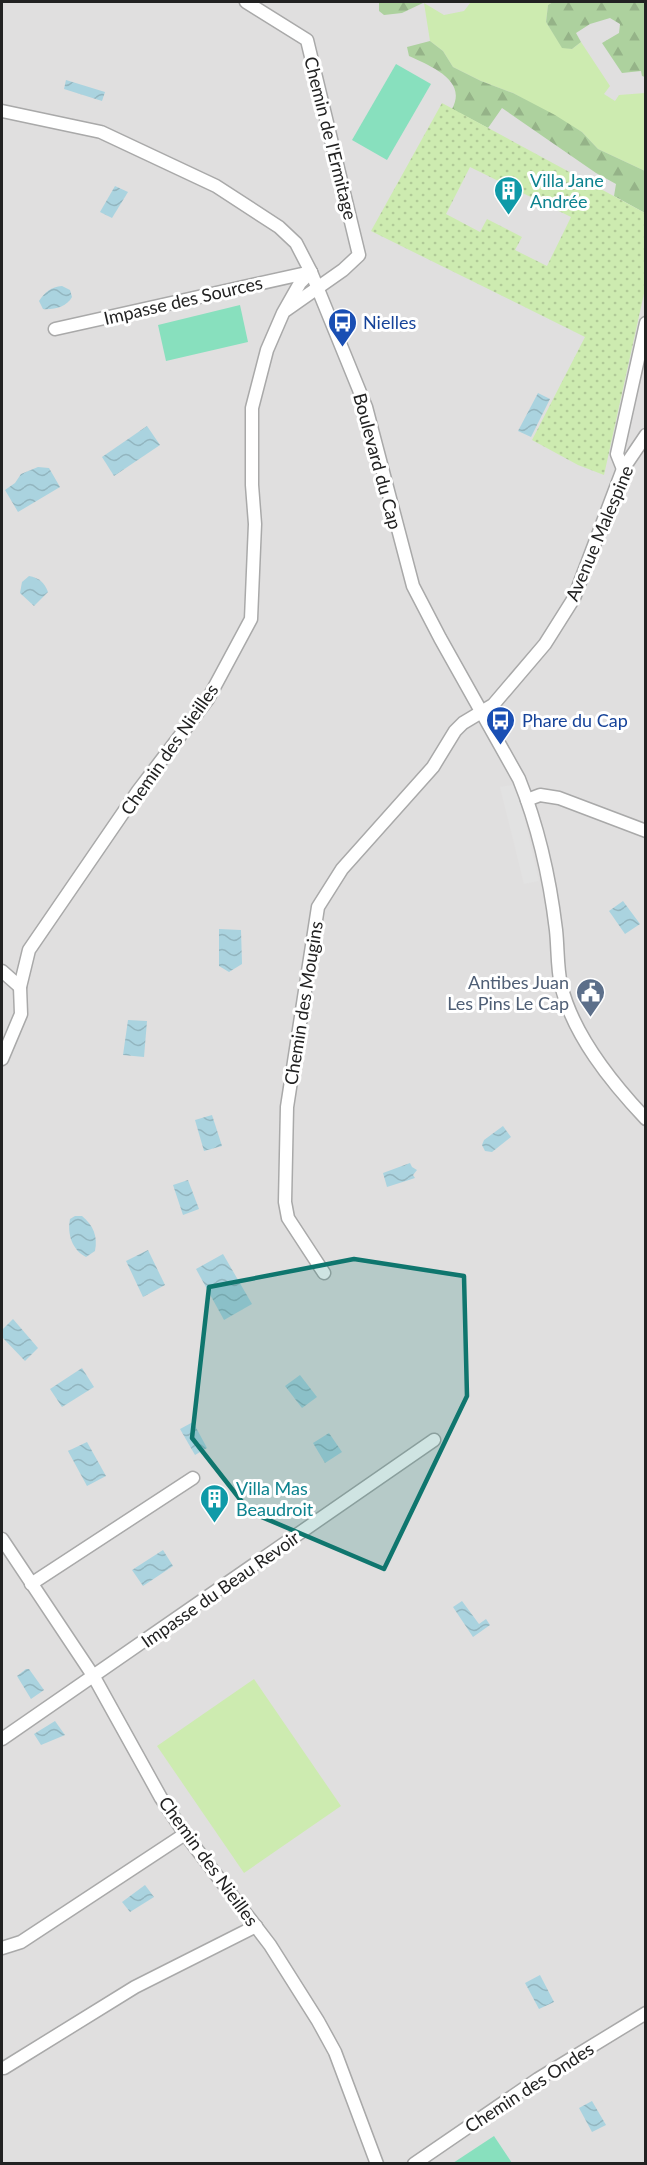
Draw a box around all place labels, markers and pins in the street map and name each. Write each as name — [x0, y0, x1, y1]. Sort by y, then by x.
place label: Villa Jane Andrée — [530, 169, 604, 212]
building icon: Villa Jane Andrée — [493, 174, 525, 216]
bus stop icon: Nielles — [326, 306, 358, 348]
place label: Nielles — [363, 311, 416, 333]
bus stop icon: Phare du Cap — [485, 704, 517, 746]
place label: Phare du Cap — [522, 709, 628, 731]
place label: Antibes Juan Les Pins Le Cap — [447, 971, 569, 1014]
public building icon: Antibes Juan Les Pins Le Cap — [574, 976, 606, 1018]
place label: Villa Mas Beaudroit — [236, 1477, 314, 1520]
building icon: Villa Mas Beaudroit — [199, 1482, 231, 1524]

